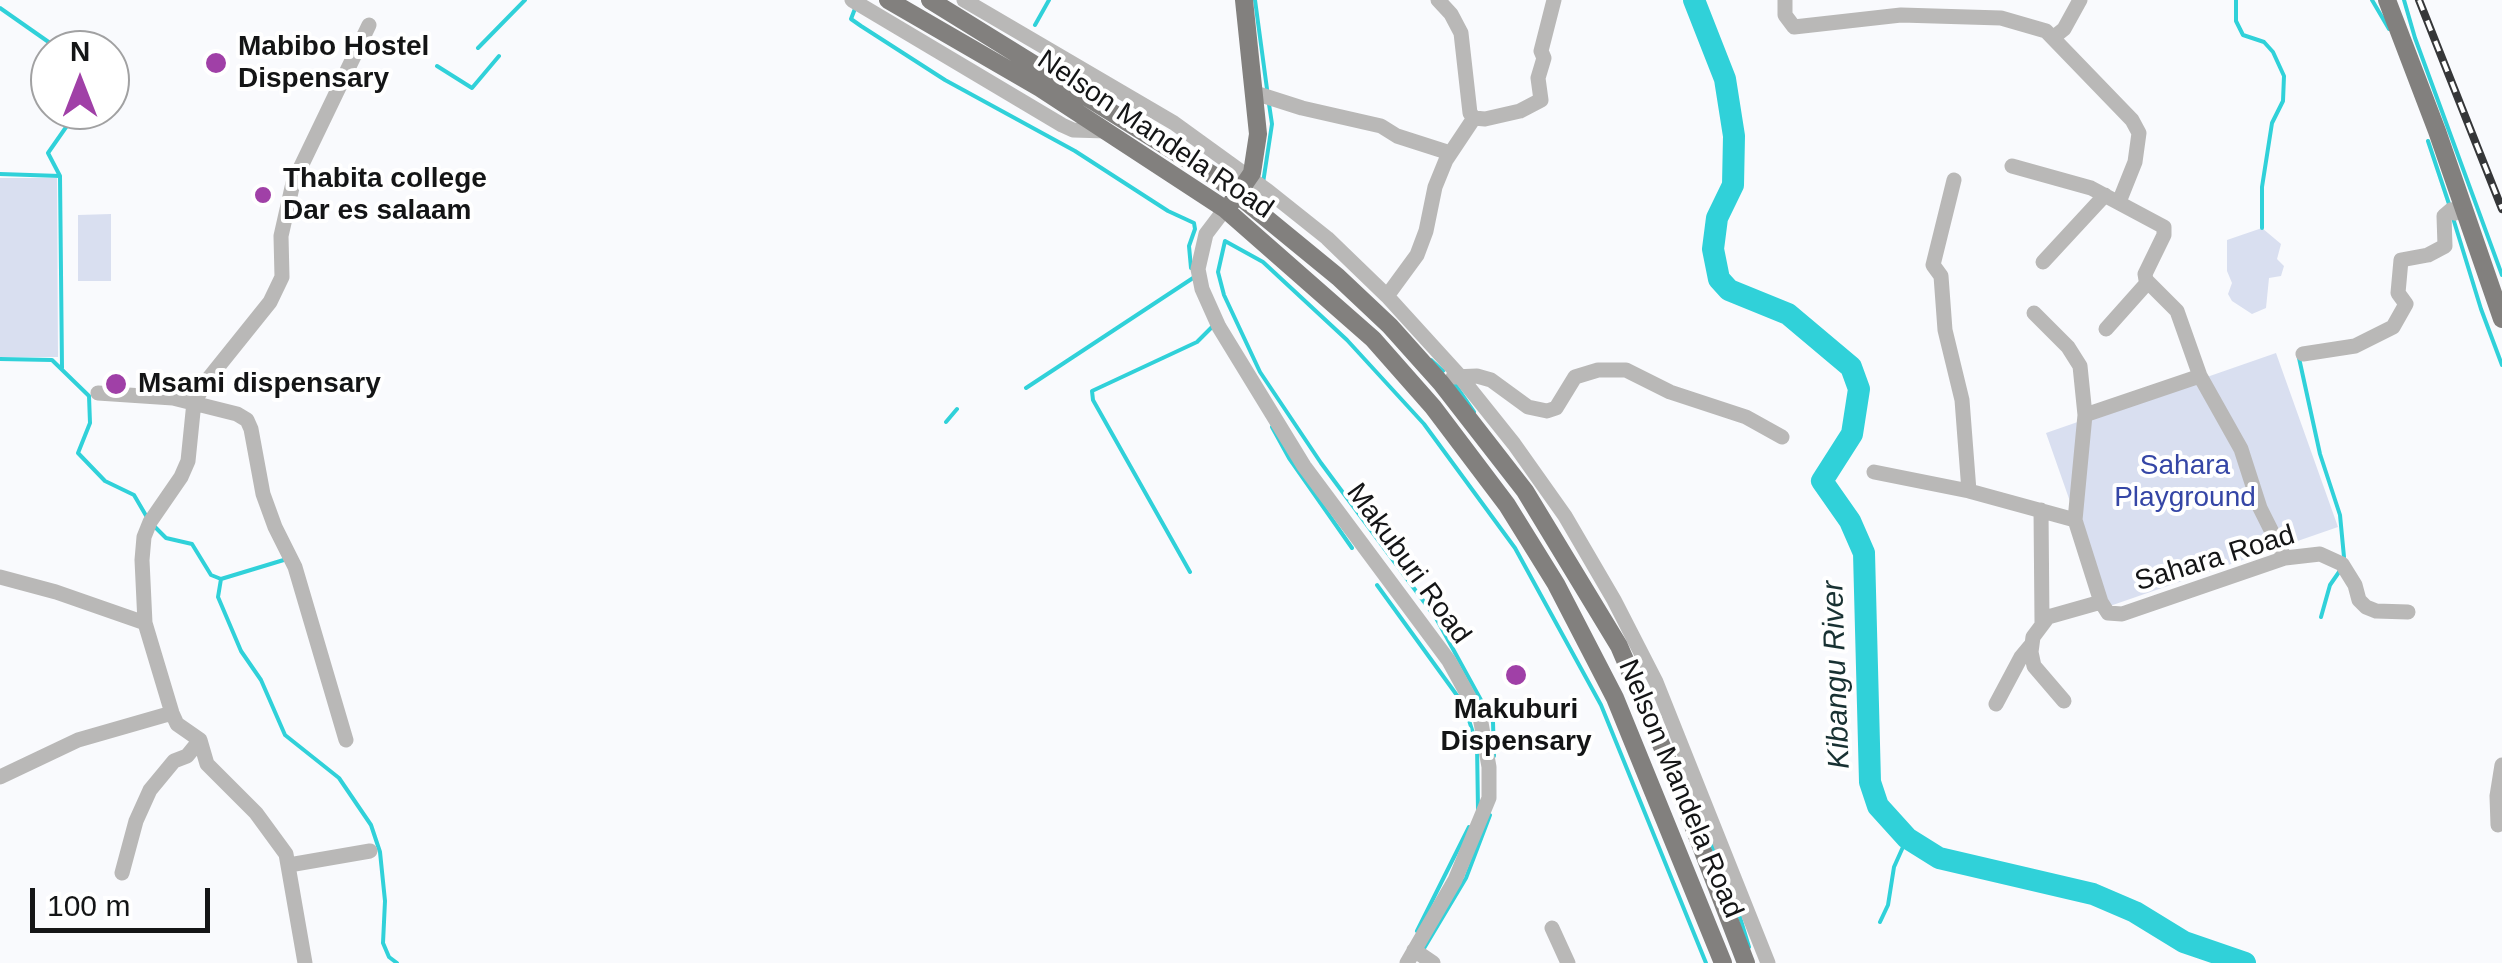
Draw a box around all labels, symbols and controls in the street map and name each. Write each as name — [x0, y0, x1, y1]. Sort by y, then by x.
north arrow — [30, 30, 130, 130]
place label: Mabibo Hostel Dispensary — [238, 30, 429, 96]
text: N — [70, 36, 90, 67]
street label: Nelson Mandela Road — [1031, 44, 1279, 226]
marker: Mabibo Hostel Dispensary — [203, 50, 229, 76]
place label: Thabita college Dar es salaam — [283, 162, 487, 228]
marker: Thabita college Dar es salaam — [252, 184, 274, 206]
place label: Msami dispensary — [138, 367, 381, 401]
marker: Msami dispensary — [103, 371, 129, 397]
park label: Sahara Playground — [2114, 449, 2256, 515]
street label: Makuburi Road — [1339, 477, 1477, 651]
street label: Sahara Road — [2131, 519, 2299, 599]
water label: Kibangu River — [1816, 580, 1858, 770]
street label: Nelson Mandela Road — [1610, 655, 1750, 923]
marker: Makuburi Dispensary — [1503, 662, 1529, 688]
place label: Makuburi Dispensary — [1441, 693, 1591, 759]
scale bar — [35, 868, 215, 930]
text: 100 m — [47, 889, 130, 922]

